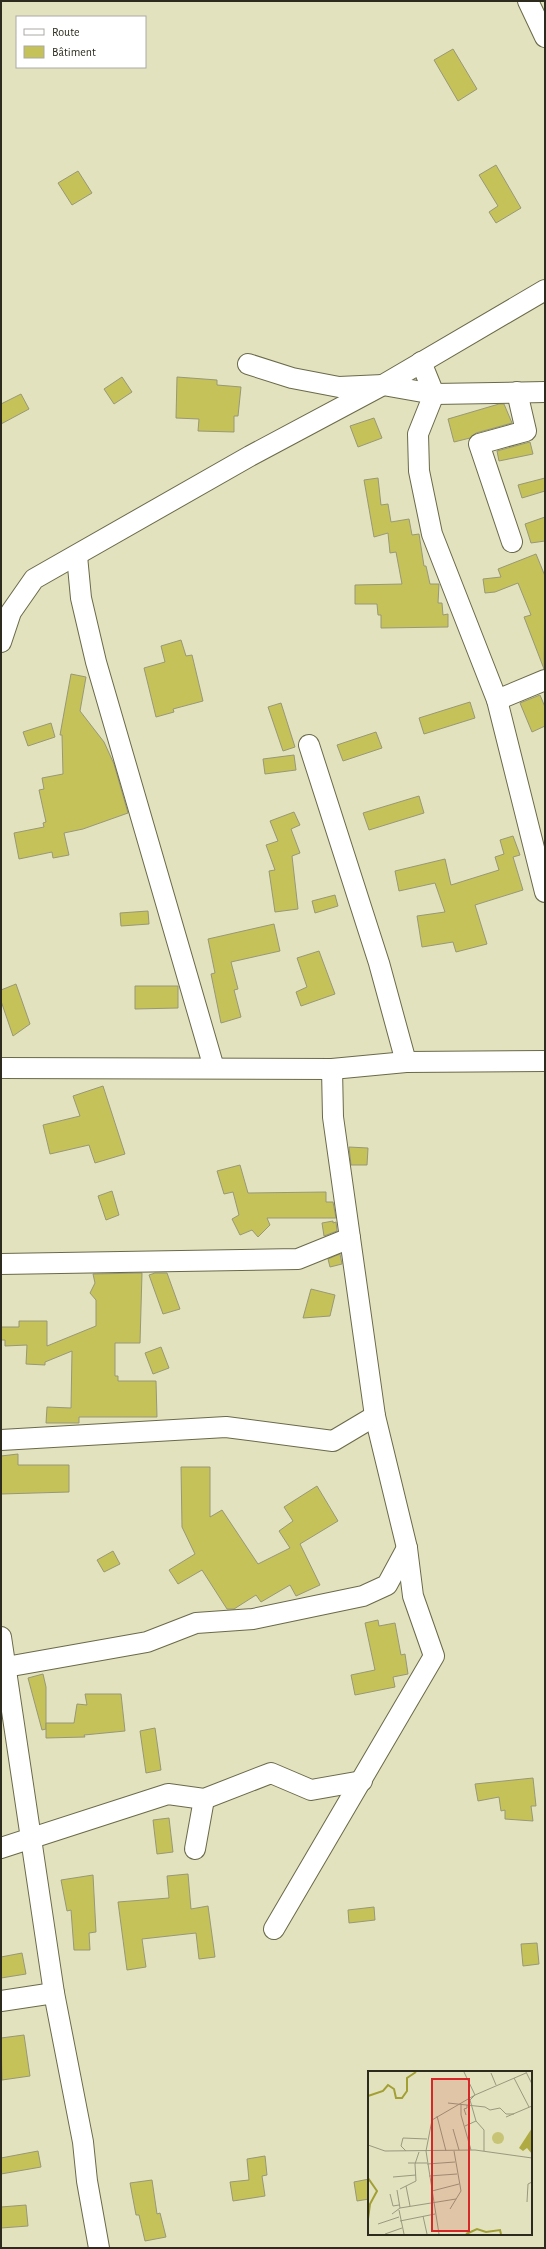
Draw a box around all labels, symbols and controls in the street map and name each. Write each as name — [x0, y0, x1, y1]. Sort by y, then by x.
legend — [16, 16, 146, 68]
text: Route — [52, 26, 79, 38]
text: Bâtiment — [52, 46, 96, 58]
inset map — [368, 2071, 532, 2235]

